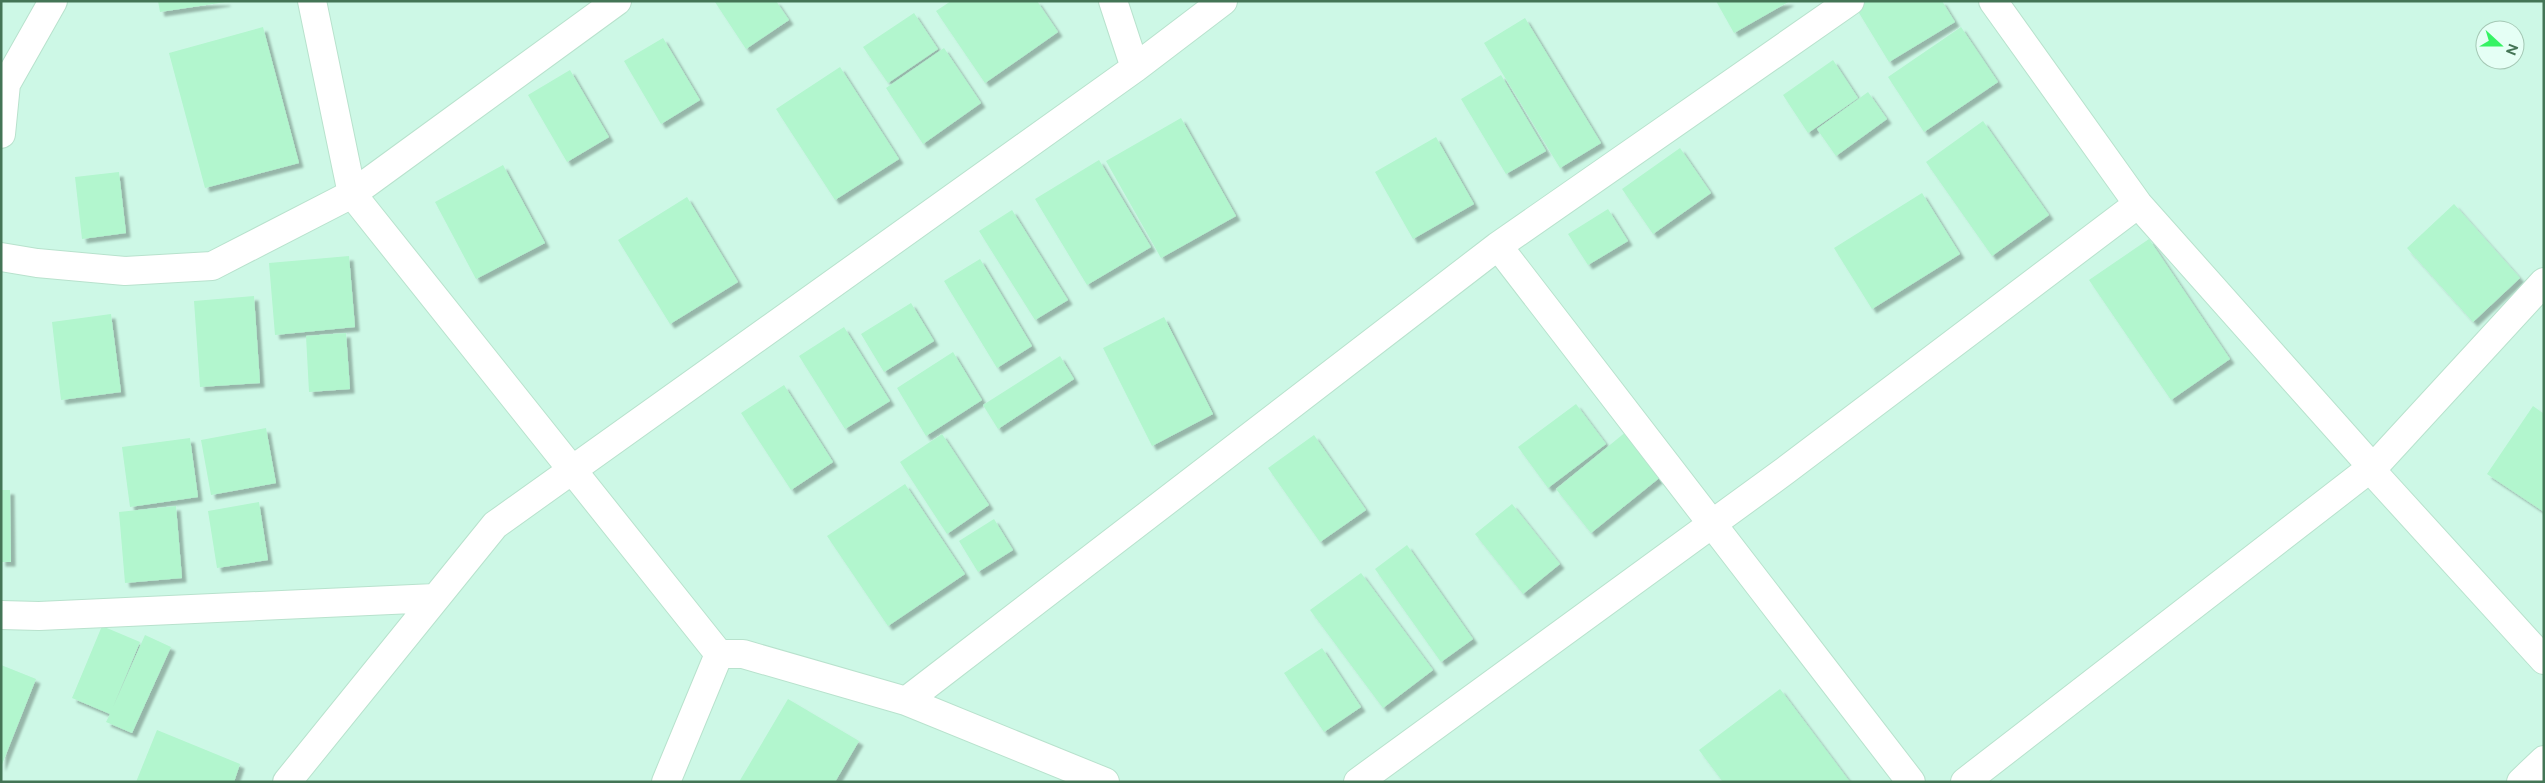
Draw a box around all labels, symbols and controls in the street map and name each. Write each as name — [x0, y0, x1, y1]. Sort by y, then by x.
north arrow — [2475, 20, 2525, 70]
text: N — [2502, 41, 2522, 58]

